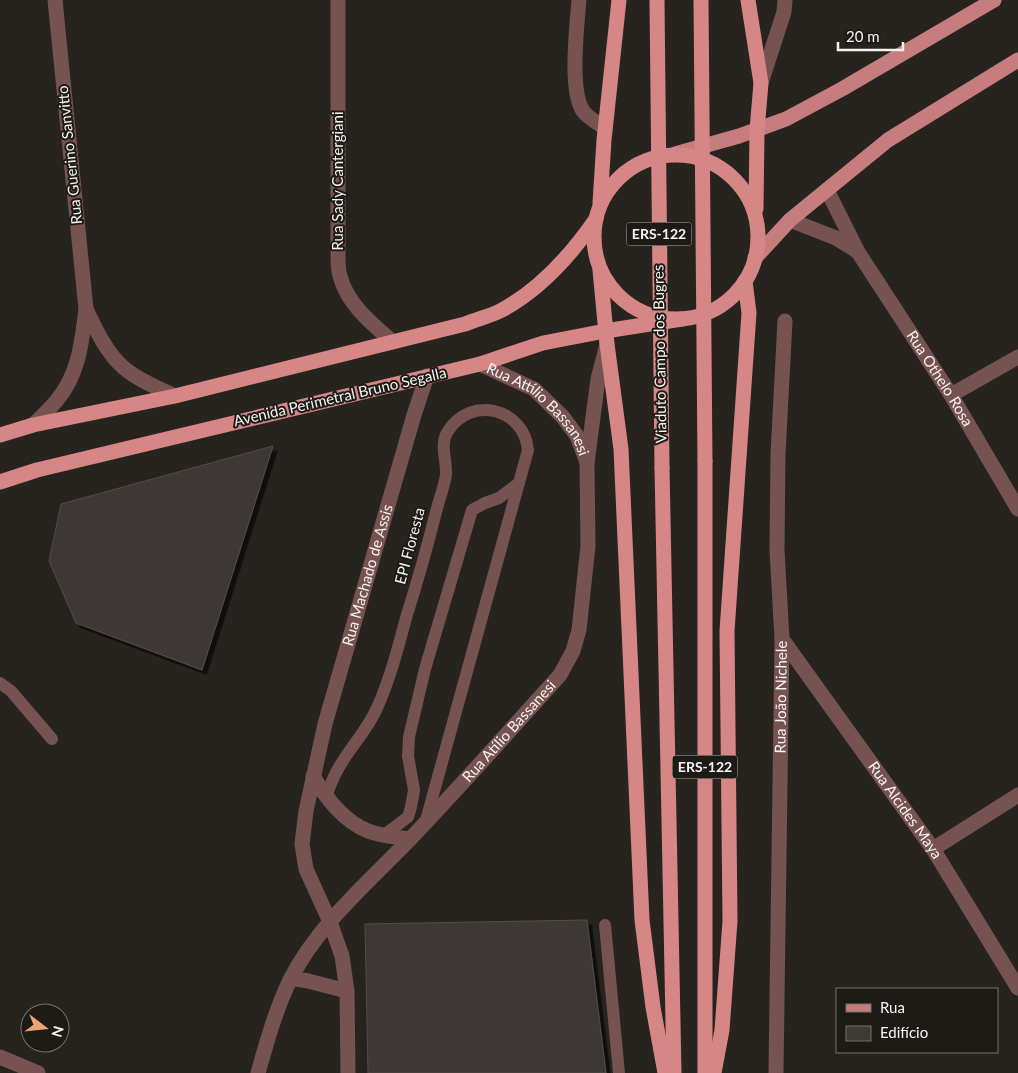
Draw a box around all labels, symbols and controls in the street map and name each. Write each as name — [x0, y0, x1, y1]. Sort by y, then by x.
scale bar — [838, 20, 903, 52]
text: 20 m — [846, 27, 880, 45]
street label: Rua Guerino Sanvitto — [53, 85, 85, 225]
street label: Rua Sady Cantergiani — [328, 112, 346, 250]
road number: ERS-122 — [626, 222, 692, 245]
street label: Viaduto Campo dos Bugres — [648, 265, 670, 444]
street label: Rua Othelo Rosa — [904, 327, 977, 429]
street label: Rua Attílio Bassanesi — [484, 358, 594, 458]
street label: Avenida Perimetral Bruno Segalla — [232, 363, 448, 429]
street label: Rua Machado de Assis — [338, 502, 396, 648]
street label: EPI Floresta — [390, 505, 428, 586]
street label: Rua João Nichele — [770, 640, 790, 753]
street label: Rua Atílio Bassanesi — [458, 676, 559, 785]
road number: ERS-122 — [672, 756, 738, 779]
street label: Rua Alcides Maya — [865, 758, 947, 862]
legend — [836, 988, 998, 1053]
text: Rua — [880, 998, 905, 1016]
north arrow — [20, 1003, 70, 1053]
text: Edifício — [880, 1023, 928, 1041]
text: N — [48, 1024, 68, 1039]

